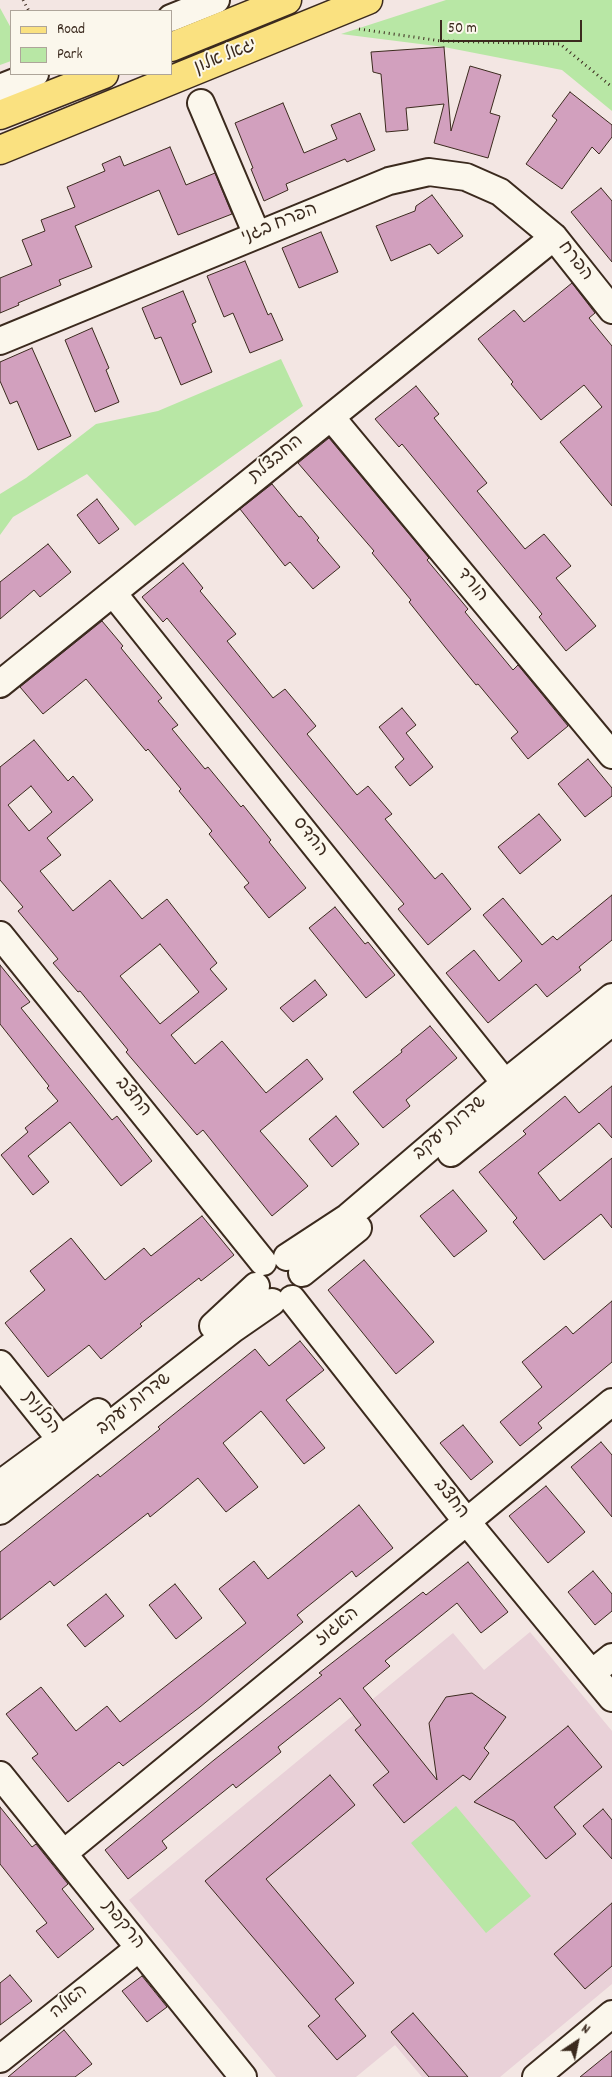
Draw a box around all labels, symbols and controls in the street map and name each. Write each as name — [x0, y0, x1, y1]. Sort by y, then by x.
legend — [10, 10, 172, 75]
scale bar — [442, 10, 584, 42]
text: 50 m — [448, 18, 477, 40]
text: Road — [57, 19, 85, 41]
street label: יגאל אלון — [192, 36, 260, 80]
text: Park — [57, 44, 83, 66]
street label: הפרח בגני — [239, 200, 321, 250]
street label: הפרח — [552, 238, 596, 286]
street label: החבצלת — [245, 432, 309, 488]
street label: הורד — [451, 565, 491, 607]
street label: ההדס — [286, 814, 332, 862]
street label: החצב — [110, 1074, 154, 1122]
street label: שדרות יעקב — [410, 1092, 492, 1166]
street label: שדרות יעקב — [93, 1369, 177, 1441]
street label: הכלנית — [16, 1388, 64, 1440]
street label: החצב — [428, 1476, 472, 1524]
street label: האגוז — [312, 1604, 364, 1652]
street label: הרקפת — [96, 1897, 148, 1955]
street label: האלה — [47, 1981, 93, 2025]
north arrow — [552, 2017, 602, 2067]
text: N — [577, 2019, 594, 2040]

